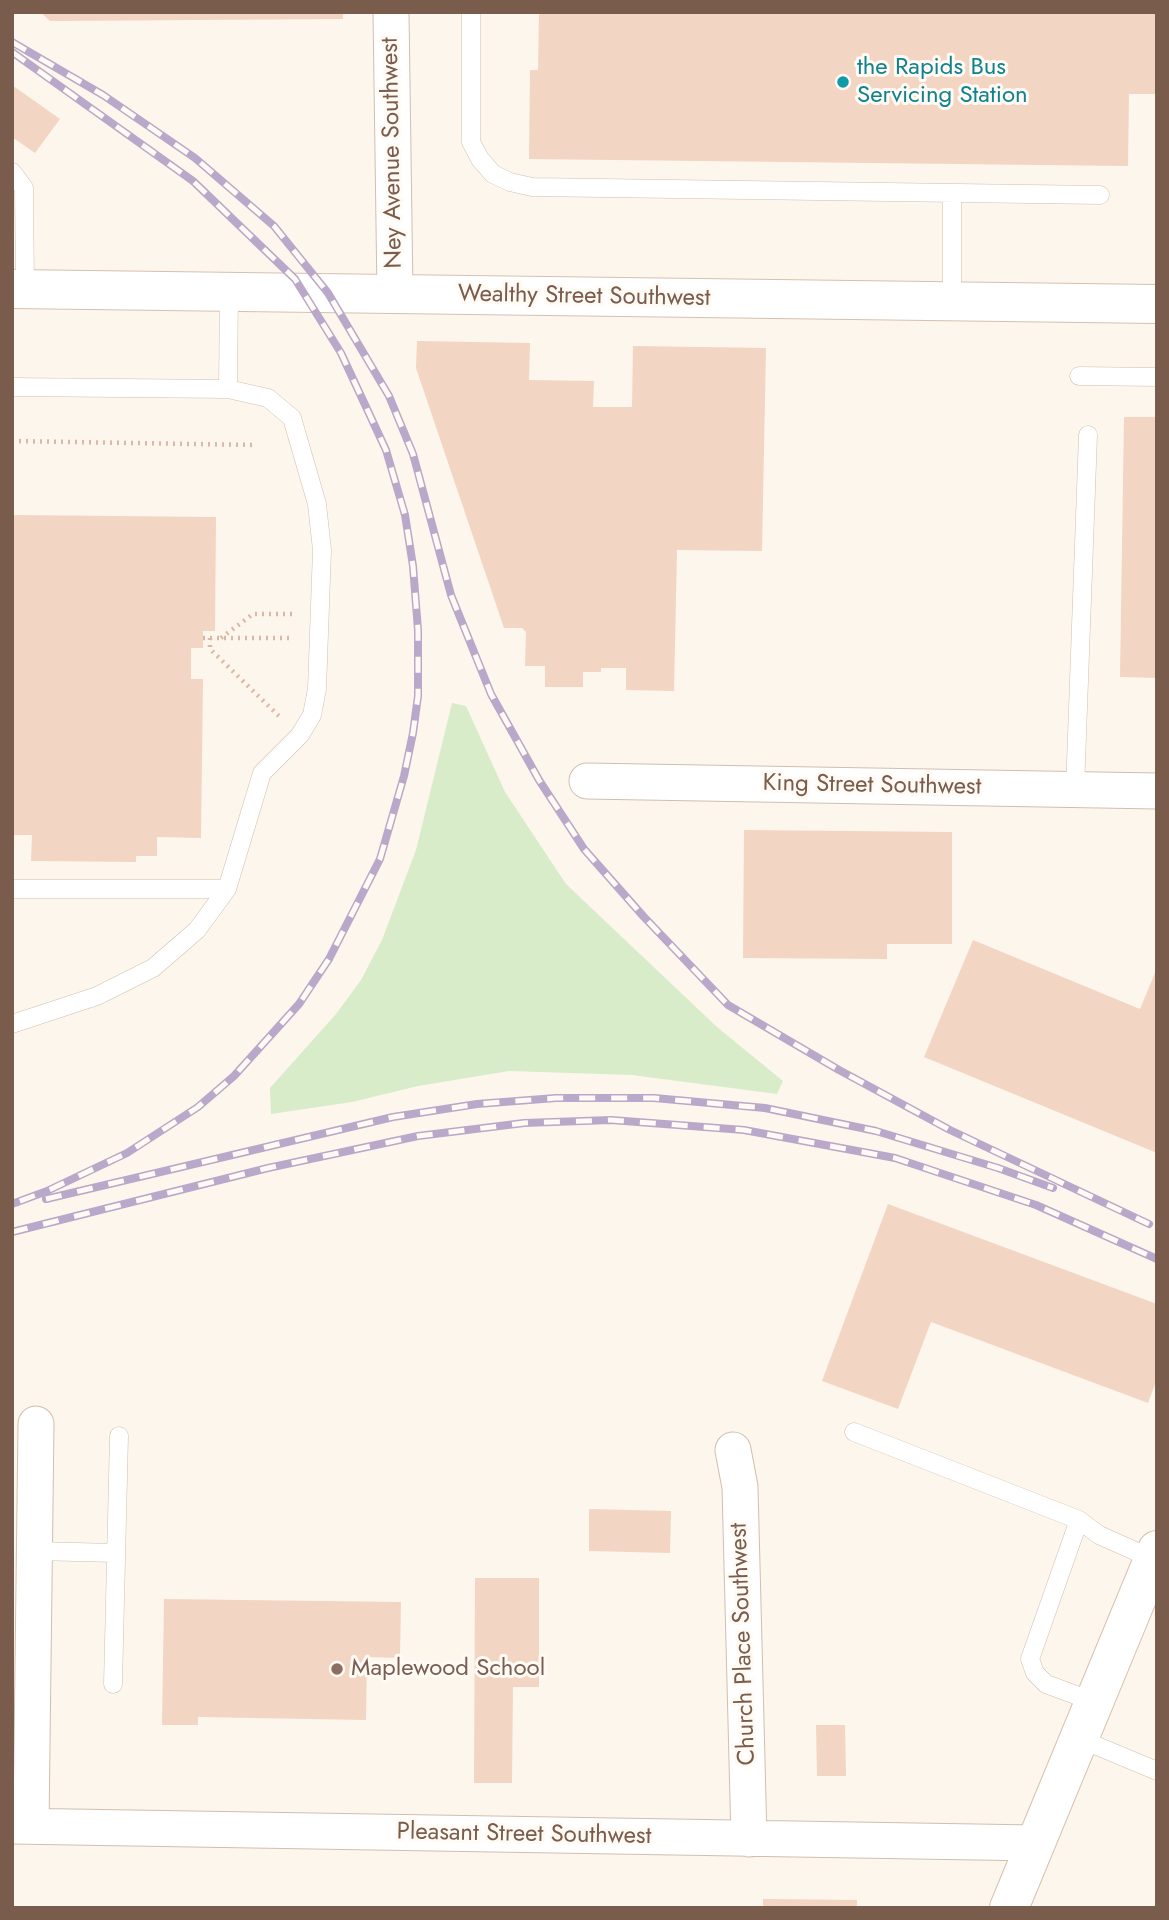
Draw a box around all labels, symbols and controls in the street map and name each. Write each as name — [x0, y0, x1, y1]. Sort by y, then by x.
street label: Ney Avenue Southwest — [377, 37, 409, 269]
place label: the Rapids Bus Servicing Station — [857, 54, 1028, 110]
marker: the Rapids Bus Servicing Station — [835, 74, 851, 90]
street label: Wealthy Street Southwest — [457, 280, 711, 314]
street label: King Street Southwest — [762, 770, 982, 802]
street label: Church Place Southwest — [725, 1522, 763, 1766]
place label: Maplewood School — [351, 1655, 545, 1683]
marker: Maplewood School — [329, 1661, 345, 1677]
street label: Pleasant Street Southwest — [396, 1818, 652, 1852]

